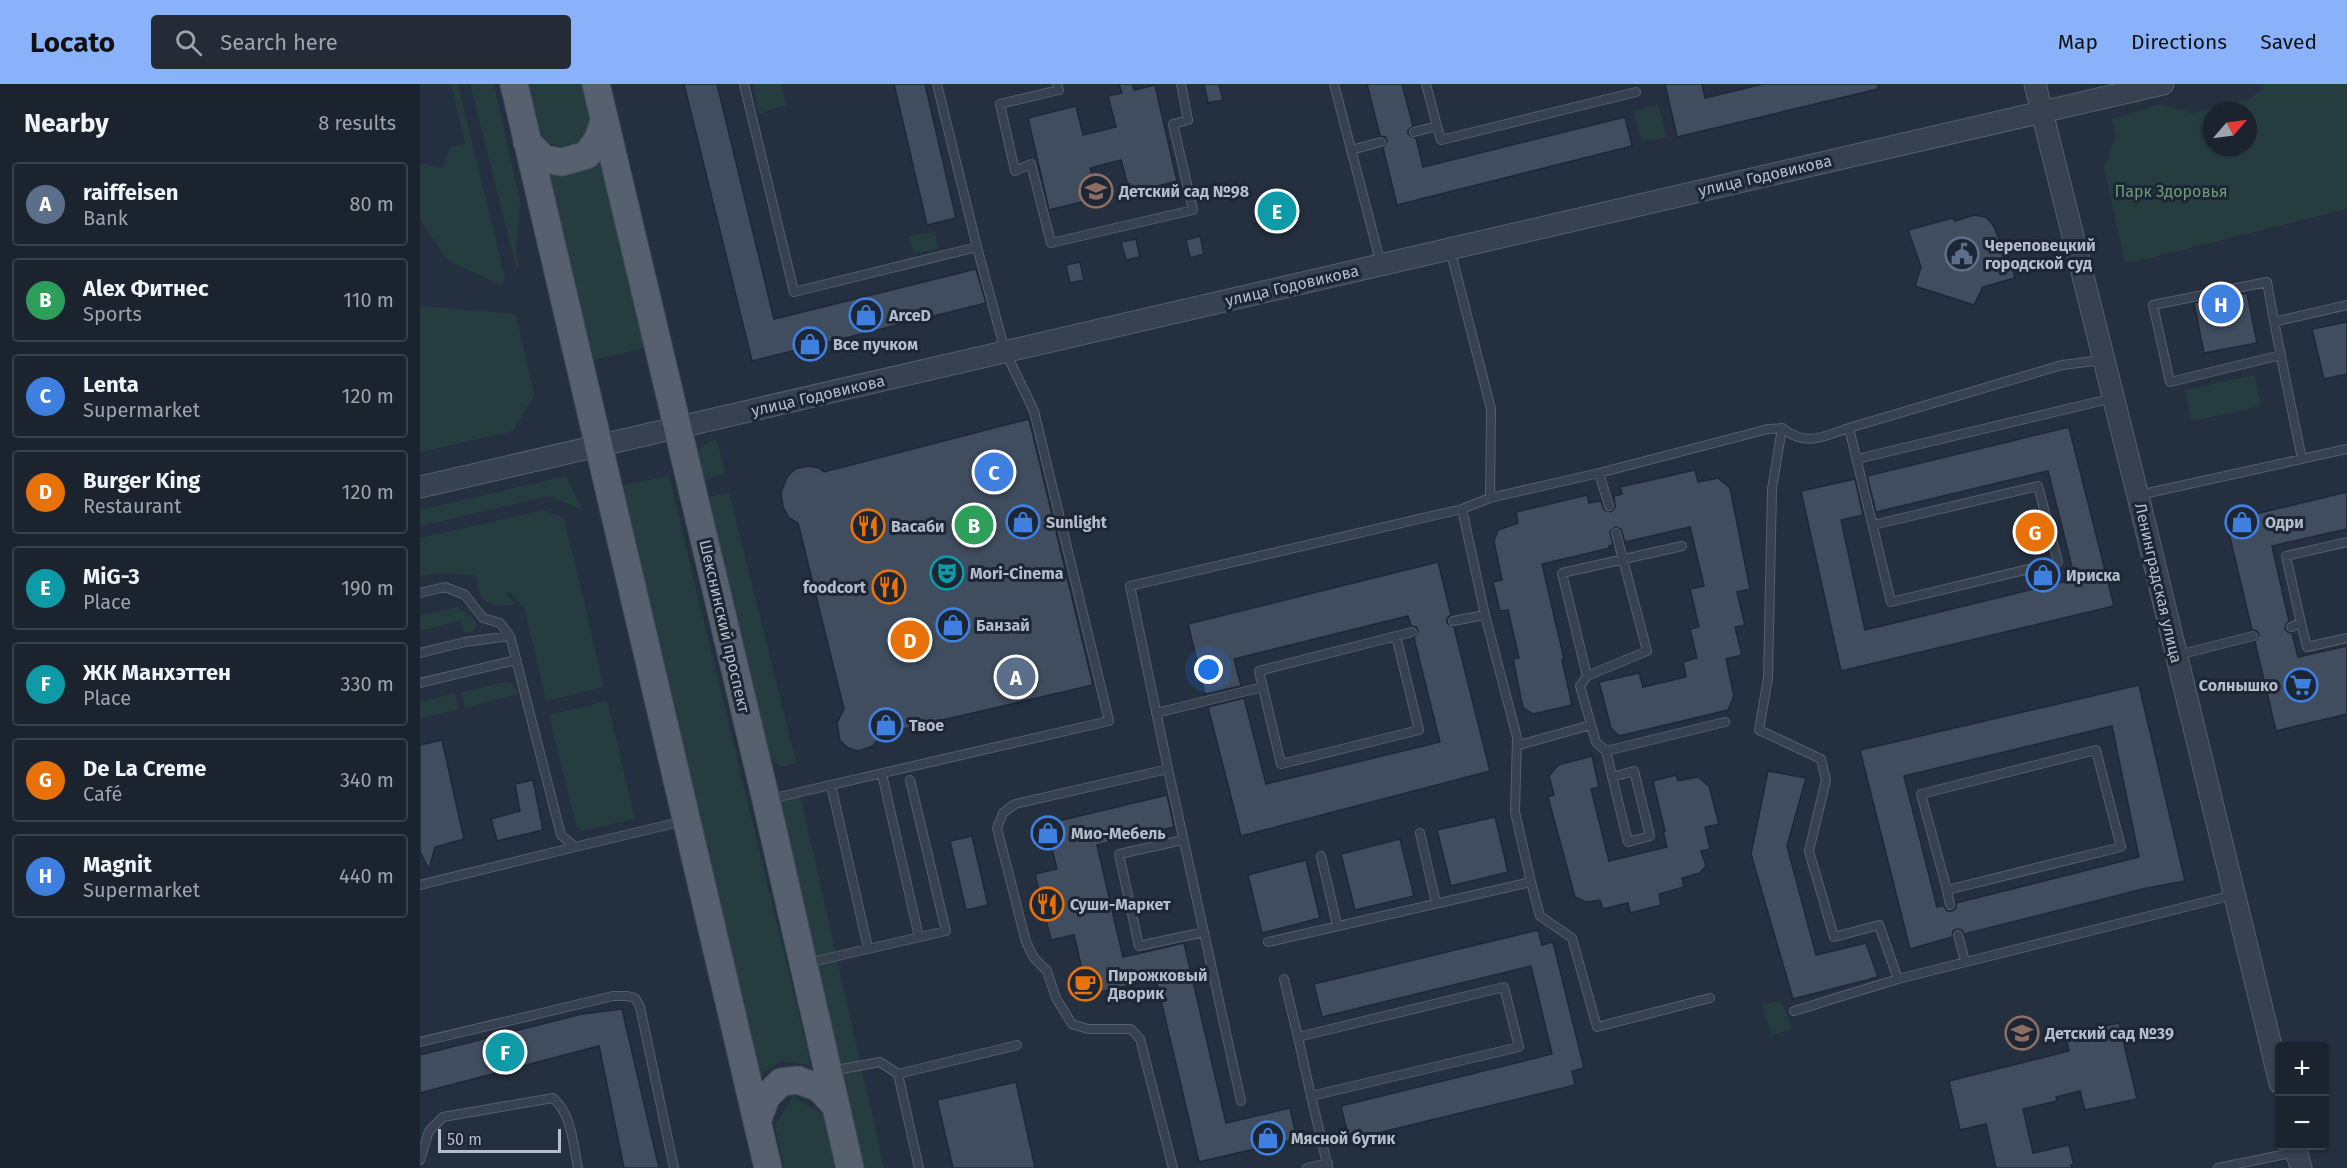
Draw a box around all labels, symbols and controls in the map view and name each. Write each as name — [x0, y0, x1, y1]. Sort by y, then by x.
search box — [151, 15, 571, 69]
text: Locato — [30, 26, 115, 59]
icon: search — [172, 26, 205, 59]
text: Search here — [220, 29, 338, 56]
text: Map — [2058, 29, 2098, 55]
text: Directions — [2131, 29, 2227, 55]
text: Saved — [2260, 29, 2317, 55]
north arrow — [2203, 102, 2257, 156]
text: Nearby — [24, 108, 109, 139]
text: 8 results — [318, 111, 396, 135]
street label: улица Годовикова — [1696, 151, 1834, 200]
school or university icon: Детский сад №98 — [1078, 173, 1114, 209]
text: raiffeisen — [83, 179, 179, 206]
place label: Детский сад №98 — [1118, 182, 1249, 201]
park label: Парк Здоровья — [2114, 182, 2228, 201]
pin: E — [1258, 188, 1296, 234]
text: A — [40, 192, 51, 216]
text: 80 m — [349, 192, 394, 216]
text: Bank — [83, 206, 128, 230]
public building icon: Череповецкий городской суд — [1944, 236, 1980, 272]
place label: Череповецкий городской суд — [1985, 236, 2096, 273]
street label: улица Годовикова — [1223, 261, 1361, 310]
text: Alex Фитнес — [83, 275, 208, 302]
pin: H — [2202, 282, 2240, 326]
text: B — [39, 288, 52, 312]
text: 110 m — [343, 288, 394, 312]
shop icon: ArceD — [848, 297, 884, 333]
text: Sports — [83, 302, 142, 326]
place label: ArceD — [888, 306, 931, 325]
shop icon: Все пучком — [792, 326, 828, 362]
place label: Все пучком — [833, 335, 918, 354]
text: Lenta — [83, 371, 139, 398]
street label: улица Годовикова — [749, 371, 887, 420]
text: C — [40, 384, 51, 408]
text: 120 m — [342, 384, 394, 408]
text: Supermarket — [83, 398, 200, 422]
pin: C — [974, 450, 1014, 494]
text: Burger King — [83, 467, 200, 494]
text: D — [39, 480, 52, 504]
text: 120 m — [342, 480, 394, 504]
text: Restaurant — [83, 494, 181, 518]
street label: Ленинградская улица — [2131, 501, 2186, 665]
pin: B — [954, 502, 994, 548]
shop icon: Sunlight — [1005, 504, 1041, 540]
shop icon: Одри — [2224, 504, 2260, 540]
restaurant icon: Васаби — [850, 508, 886, 544]
pin: G — [2016, 510, 2054, 554]
place label: Sunlight — [1046, 513, 1108, 532]
place label: Одри — [2265, 513, 2304, 532]
place label: Васаби — [891, 517, 945, 536]
street label: Шекснинский проспект — [695, 538, 754, 715]
theatre icon: Mori-Cinema — [929, 555, 965, 591]
shop icon: Ириска — [2025, 557, 2061, 593]
text: MiG-3 — [83, 563, 140, 590]
place label: Mori-Cinema — [970, 564, 1064, 583]
place label: Ириска — [2066, 566, 2121, 585]
restaurant icon: foodcort — [871, 569, 907, 605]
text: E — [40, 576, 51, 600]
text: 190 m — [341, 576, 394, 600]
place label: foodcort — [803, 578, 867, 597]
text: Place — [83, 590, 131, 614]
shop icon: Банзай — [935, 607, 971, 643]
place label: Банзай — [976, 616, 1030, 635]
pin: D — [890, 618, 930, 662]
pin: A — [996, 654, 1036, 700]
your location — [1194, 655, 1223, 684]
text: ЖК Манхэттен — [83, 659, 231, 686]
supermarket icon: Солнышко — [2283, 667, 2319, 703]
text: F — [41, 672, 50, 696]
text: 330 m — [340, 672, 394, 696]
place label: Солнышко — [2199, 676, 2278, 695]
text: Place — [83, 686, 131, 710]
shop icon: Твое — [868, 707, 904, 743]
place label: Твое — [909, 716, 944, 735]
text: De La Creme — [83, 755, 206, 782]
text: G — [39, 768, 52, 792]
text: 340 m — [340, 768, 394, 792]
text: Café — [83, 782, 122, 806]
shop icon: Мио-Мебель — [1030, 815, 1066, 851]
place label: Мио-Мебель — [1071, 824, 1166, 843]
text: Magnit — [83, 851, 152, 878]
text: H — [39, 864, 52, 888]
text: 440 m — [339, 864, 394, 888]
text: Supermarket — [83, 878, 200, 902]
restaurant icon: Суши-Маркет — [1029, 886, 1065, 922]
place label: Суши-Маркет — [1070, 895, 1171, 914]
cafe icon: Пирожковый Дворик — [1067, 966, 1103, 1002]
place label: Пирожковый Дворик — [1107, 966, 1207, 1003]
school or university icon: Детский сад №39 — [2004, 1015, 2040, 1051]
place label: Детский сад №39 — [2044, 1024, 2174, 1043]
pin: F — [486, 1030, 524, 1074]
map controls — [2275, 1042, 2329, 1150]
button: + — [2275, 1042, 2329, 1096]
button: − — [2275, 1096, 2329, 1150]
shop icon: Мясной бутик — [1250, 1120, 1286, 1156]
scale bar — [438, 1126, 561, 1154]
place label: Мясной бутик — [1291, 1129, 1395, 1148]
text: 50 m — [447, 1130, 482, 1149]

